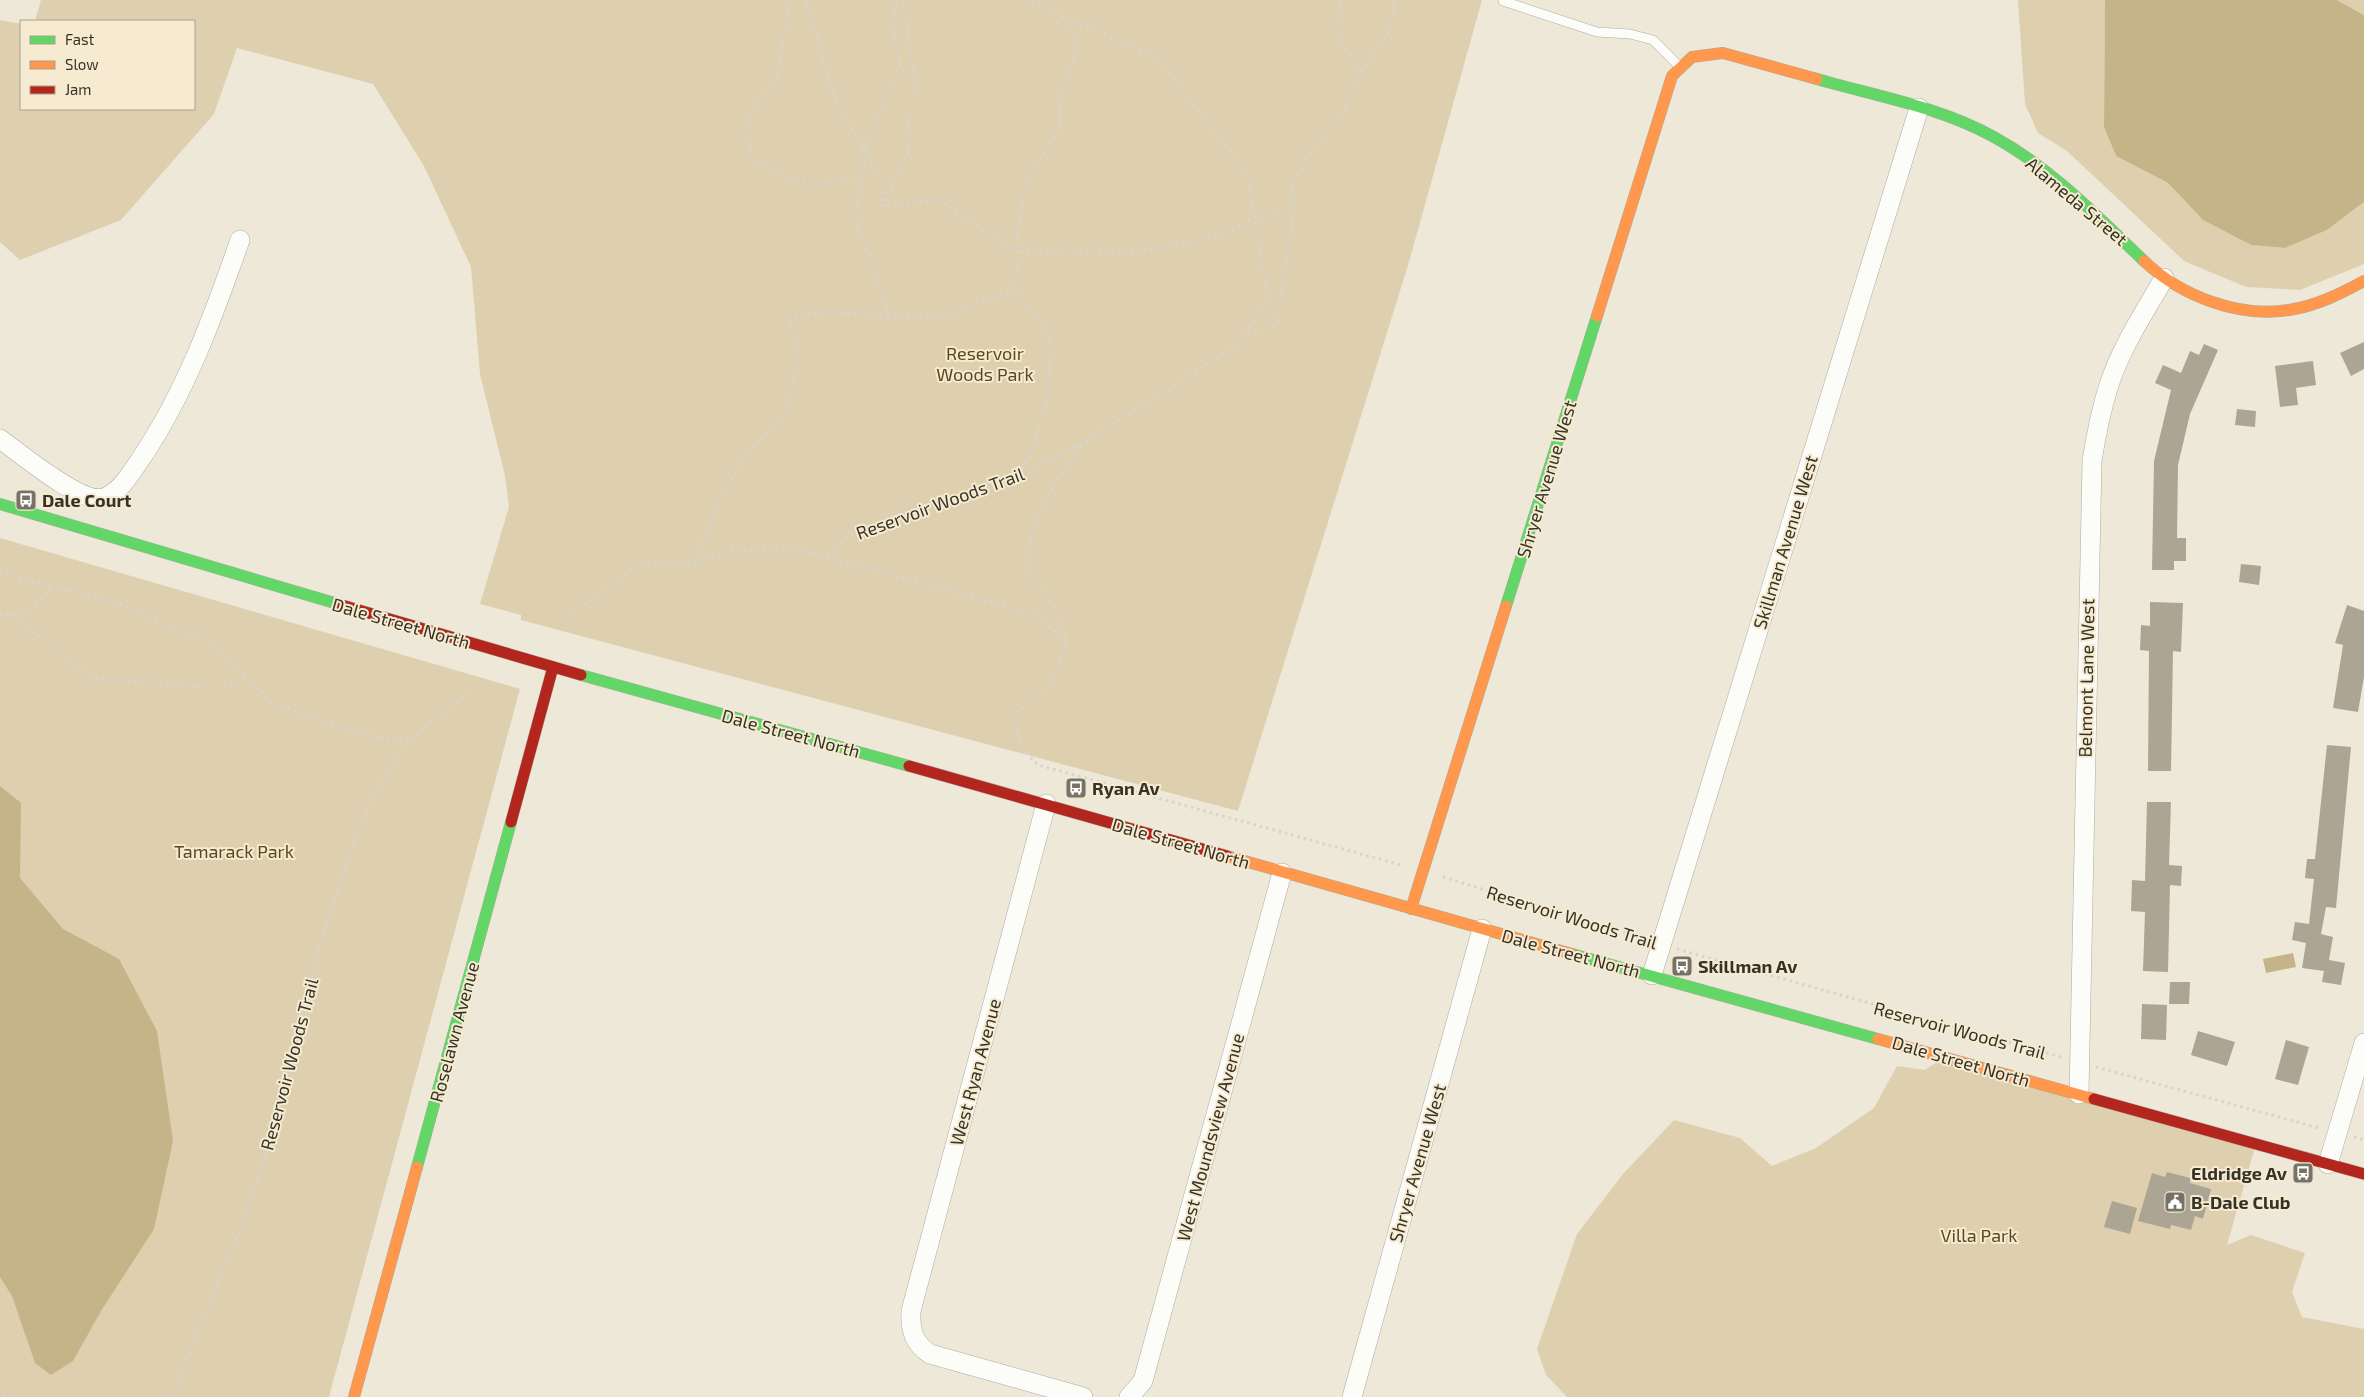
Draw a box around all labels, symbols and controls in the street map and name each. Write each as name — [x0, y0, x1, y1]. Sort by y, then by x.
legend — [20, 20, 195, 110]
text: Fast — [65, 30, 95, 48]
text: Slow — [65, 55, 99, 73]
text: Jam — [65, 80, 91, 98]
street label: Alameda Street — [2022, 152, 2132, 250]
park label: Reservoir Woods Park — [936, 342, 1034, 385]
street label: Shryer Avenue West — [1512, 397, 1581, 561]
street label: Skillman Avenue West — [1748, 452, 1822, 632]
street label: Reservoir Woods Trail — [853, 462, 1028, 544]
bus stop icon: Dale Court — [14, 488, 38, 512]
place label: Dale Court — [42, 489, 132, 511]
street label: Dale Street North — [330, 593, 472, 653]
street label: Belmont Lane West — [2074, 598, 2098, 758]
street label: Dale Street North — [719, 704, 863, 762]
bus stop icon: Ryan Av — [1064, 776, 1088, 800]
place label: Ryan Av — [1092, 777, 1161, 799]
street label: Dale Street North — [1110, 813, 1252, 873]
park label: Tamarack Park — [174, 840, 294, 862]
street label: Reservoir Woods Trail — [1484, 881, 1661, 954]
street label: Dale Street North — [1499, 924, 1643, 982]
bus stop icon: Skillman Av — [1670, 954, 1694, 978]
place label: Skillman Av — [1698, 955, 1798, 977]
street label: Roselawn Avenue — [425, 959, 483, 1105]
street label: Reservoir Woods Trail — [255, 975, 323, 1153]
street label: West Ryan Avenue — [945, 996, 1005, 1148]
street label: Reservoir Woods Trail — [1871, 996, 2049, 1064]
street label: West Moundsview Avenue — [1172, 1031, 1248, 1243]
street label: Dale Street North — [1890, 1031, 2032, 1091]
street label: Shryer Avenue West — [1384, 1081, 1450, 1245]
bus stop icon: Eldridge Av — [2291, 1161, 2315, 1185]
place label: Eldridge Av — [2191, 1162, 2288, 1184]
public building icon: B-Dale Club — [2163, 1190, 2187, 1214]
place label: B-Dale Club — [2191, 1191, 2290, 1213]
park label: Villa Park — [1941, 1224, 2017, 1246]

